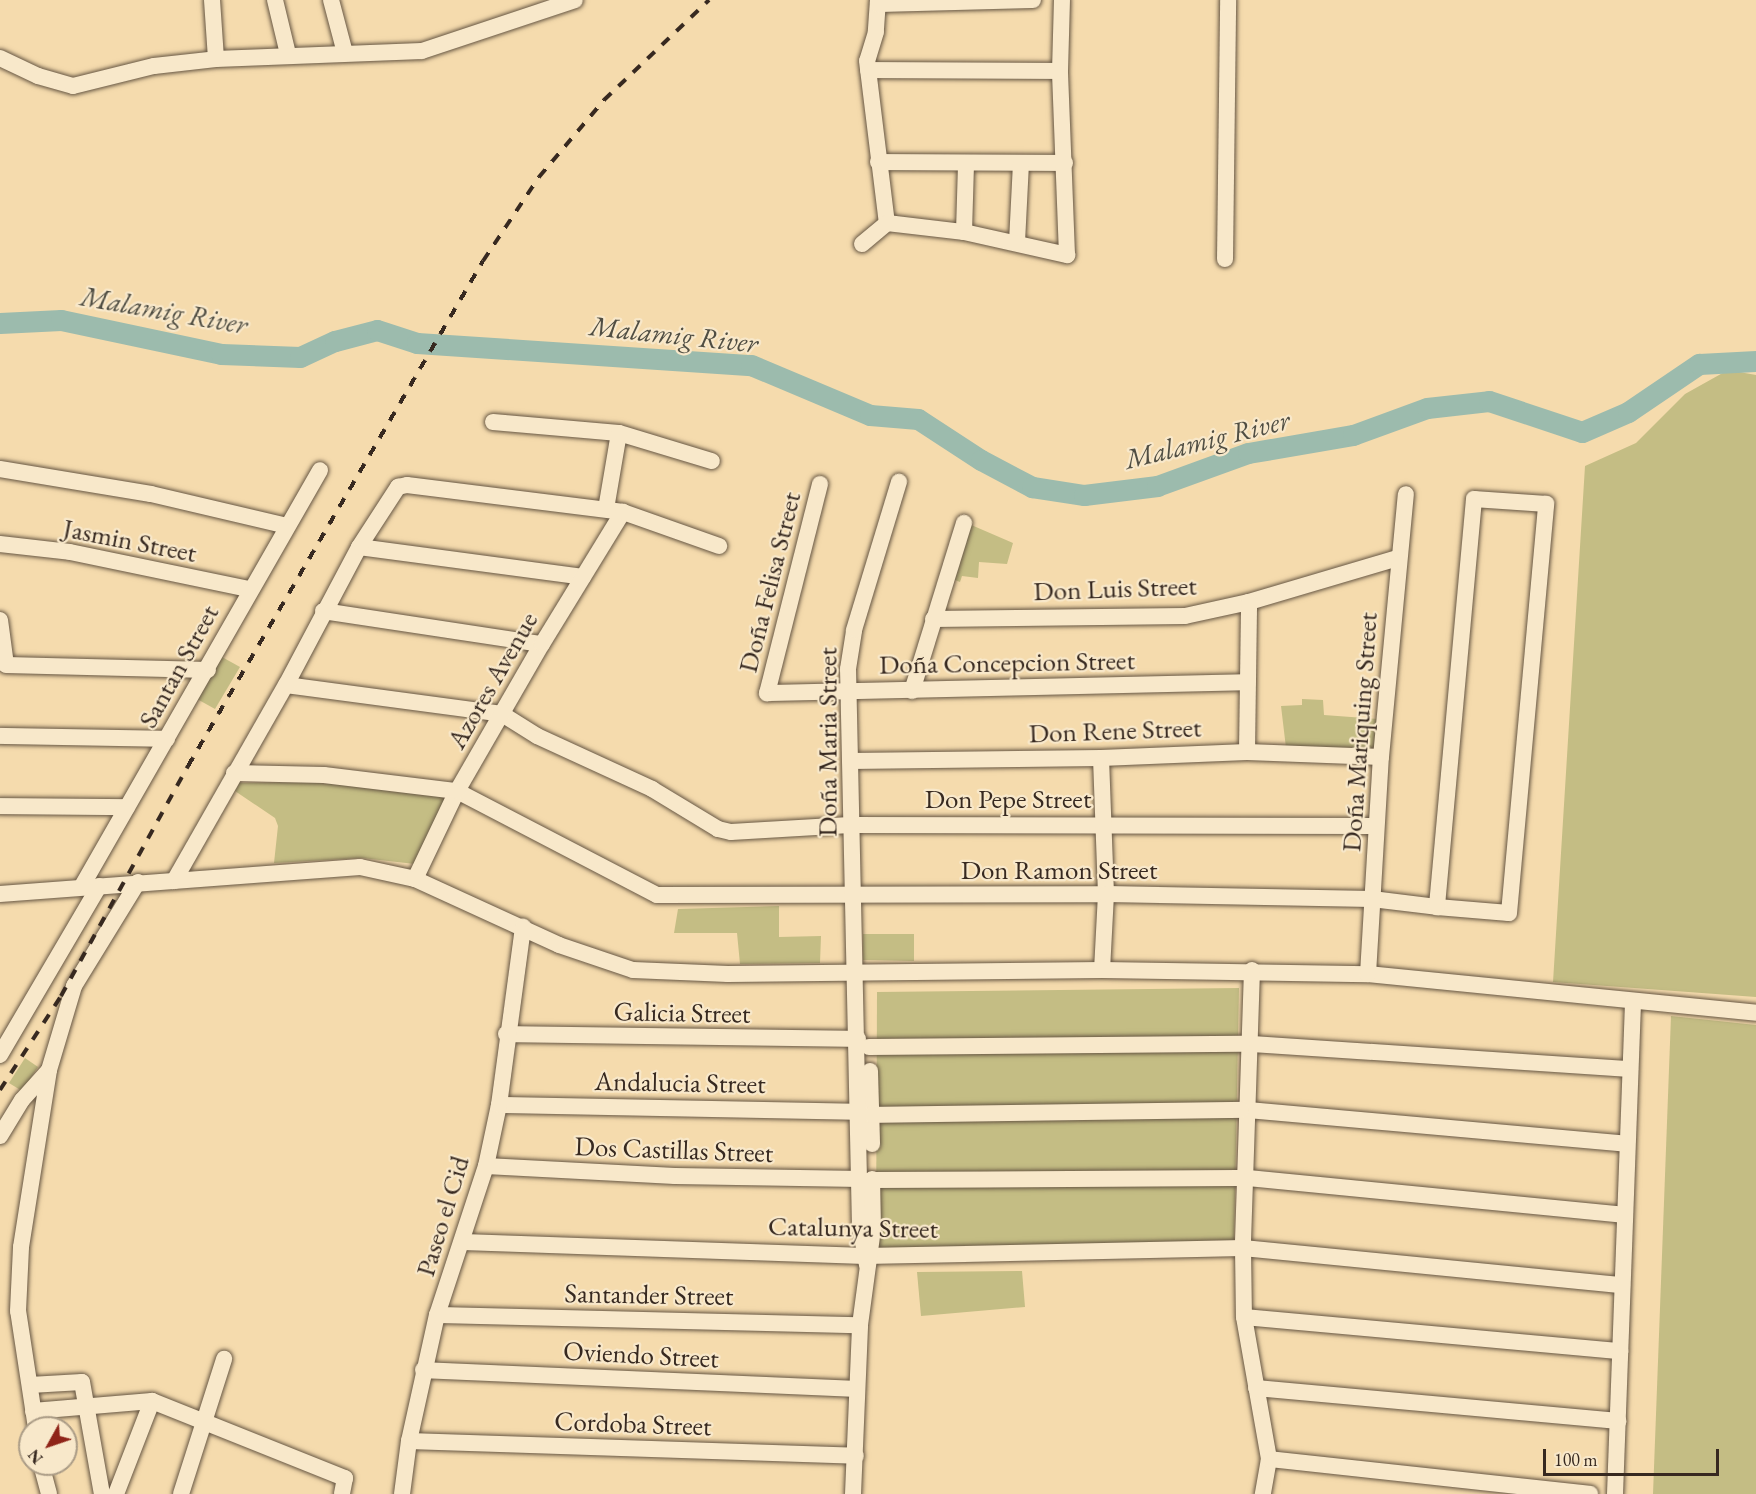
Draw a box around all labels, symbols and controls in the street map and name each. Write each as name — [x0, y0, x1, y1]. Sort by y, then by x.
water label: Malamig River — [78, 279, 250, 341]
water label: Malamig River — [588, 308, 760, 360]
water label: Malamig River — [1121, 402, 1293, 476]
street label: Doña Felisa Street — [731, 488, 807, 676]
street label: Jasmin Street — [61, 511, 199, 569]
street label: Don Luis Street — [1033, 569, 1197, 607]
street label: Santan Street — [131, 599, 225, 733]
street label: Azores Avenue — [440, 606, 544, 754]
street label: Doña Mariquing Street — [1334, 611, 1384, 853]
street label: Doña Concepcion Street — [879, 644, 1135, 680]
street label: Doña Maria Street — [811, 647, 843, 837]
street label: Don Rene Street — [1028, 711, 1202, 749]
street label: Don Pepe Street — [925, 783, 1091, 815]
street label: Don Ramon Street — [961, 854, 1157, 886]
street label: Galicia Street — [613, 995, 751, 1029]
street label: Andalucia Street — [594, 1064, 766, 1100]
street label: Dos Castillas Street — [574, 1129, 774, 1169]
street label: Paseo el Cid — [408, 1152, 476, 1280]
street label: Catalunya Street — [768, 1209, 938, 1245]
street label: Santander Street — [564, 1276, 734, 1312]
street label: Oviendo Street — [562, 1334, 720, 1374]
street label: Cordoba Street — [554, 1404, 712, 1442]
north arrow — [18, 1416, 78, 1476]
scale bar — [1546, 1437, 1722, 1475]
text: N — [23, 1445, 48, 1468]
text: 100 m — [1554, 1448, 1598, 1471]

